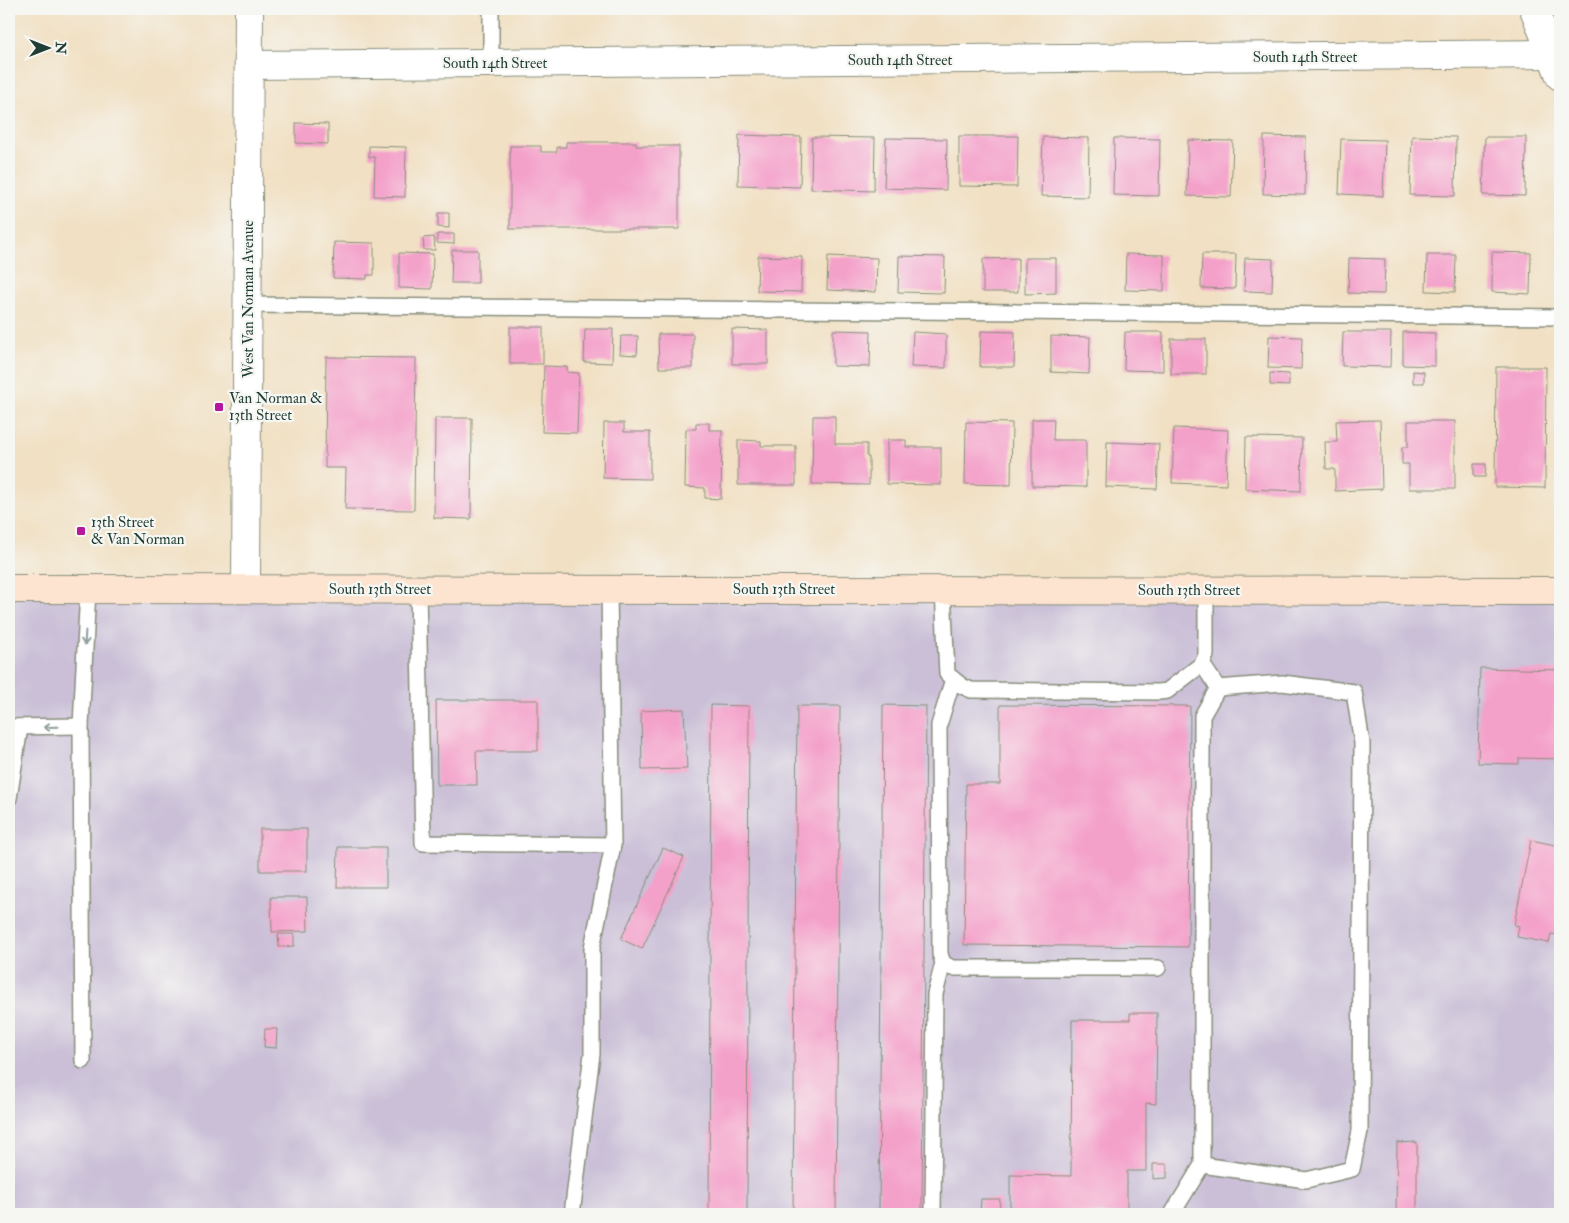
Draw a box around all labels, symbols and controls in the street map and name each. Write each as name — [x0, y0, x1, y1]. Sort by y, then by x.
north arrow — [22, 22, 72, 72]
text: N — [52, 41, 69, 55]
street label: South 14th Street — [1253, 48, 1357, 67]
street label: South 14th Street — [848, 51, 952, 70]
street label: South 14th Street — [443, 54, 547, 73]
street label: West Van Norman Avenue — [239, 220, 258, 379]
place label: Van Norman & 13th Street — [229, 389, 323, 425]
marker: Van Norman & 13th Street — [213, 401, 225, 413]
place label: 13th Street & Van Norman — [91, 513, 185, 549]
marker: 13th Street & Van Norman — [75, 525, 87, 537]
street label: South 13th Street — [329, 580, 431, 599]
street label: South 13th Street — [733, 580, 835, 599]
street label: South 13th Street — [1138, 581, 1240, 600]
one-way arrow — [81, 629, 90, 645]
one-way arrow — [43, 722, 59, 731]

